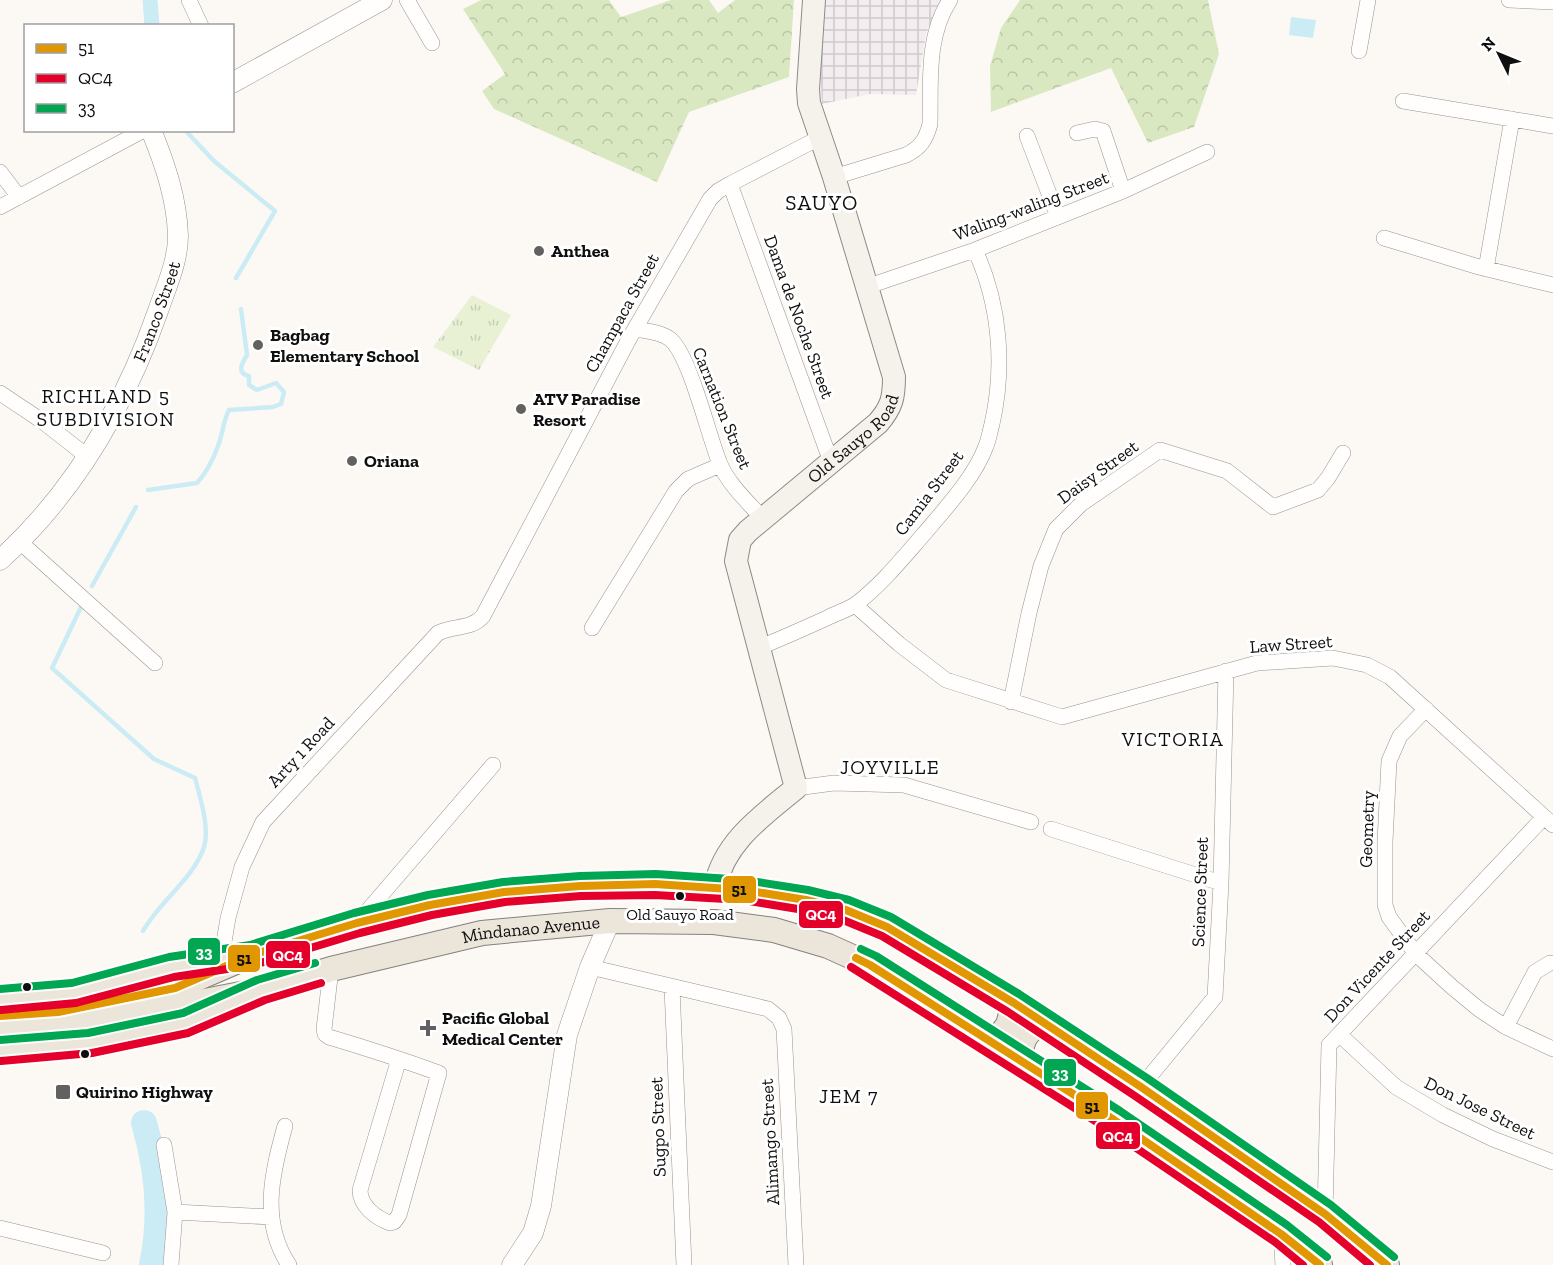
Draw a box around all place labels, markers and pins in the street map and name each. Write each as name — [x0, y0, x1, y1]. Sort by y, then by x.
place label: Anthea — [551, 240, 609, 262]
marker: Anthea — [532, 244, 546, 258]
place label: Bagbag Elementary School — [270, 324, 419, 367]
marker: Bagbag Elementary School — [251, 338, 265, 352]
place label: ATV Paradise Resort — [533, 388, 641, 431]
marker: ATV Paradise Resort — [514, 402, 528, 416]
place label: Oriana — [364, 450, 419, 472]
marker: Oriana — [345, 454, 359, 468]
marker: Old Sauyo Road — [674, 890, 686, 902]
place label: Old Sauyo Road — [626, 905, 734, 924]
unlabelled marker — [21, 981, 33, 993]
place label: Pacific Global Medical Center — [442, 1007, 563, 1050]
marker: Pacific Global Medical Center — [419, 1019, 437, 1037]
unlabelled marker — [79, 1048, 91, 1060]
place label: Quirino Highway — [76, 1081, 213, 1103]
marker: Quirino Highway — [54, 1083, 72, 1101]

